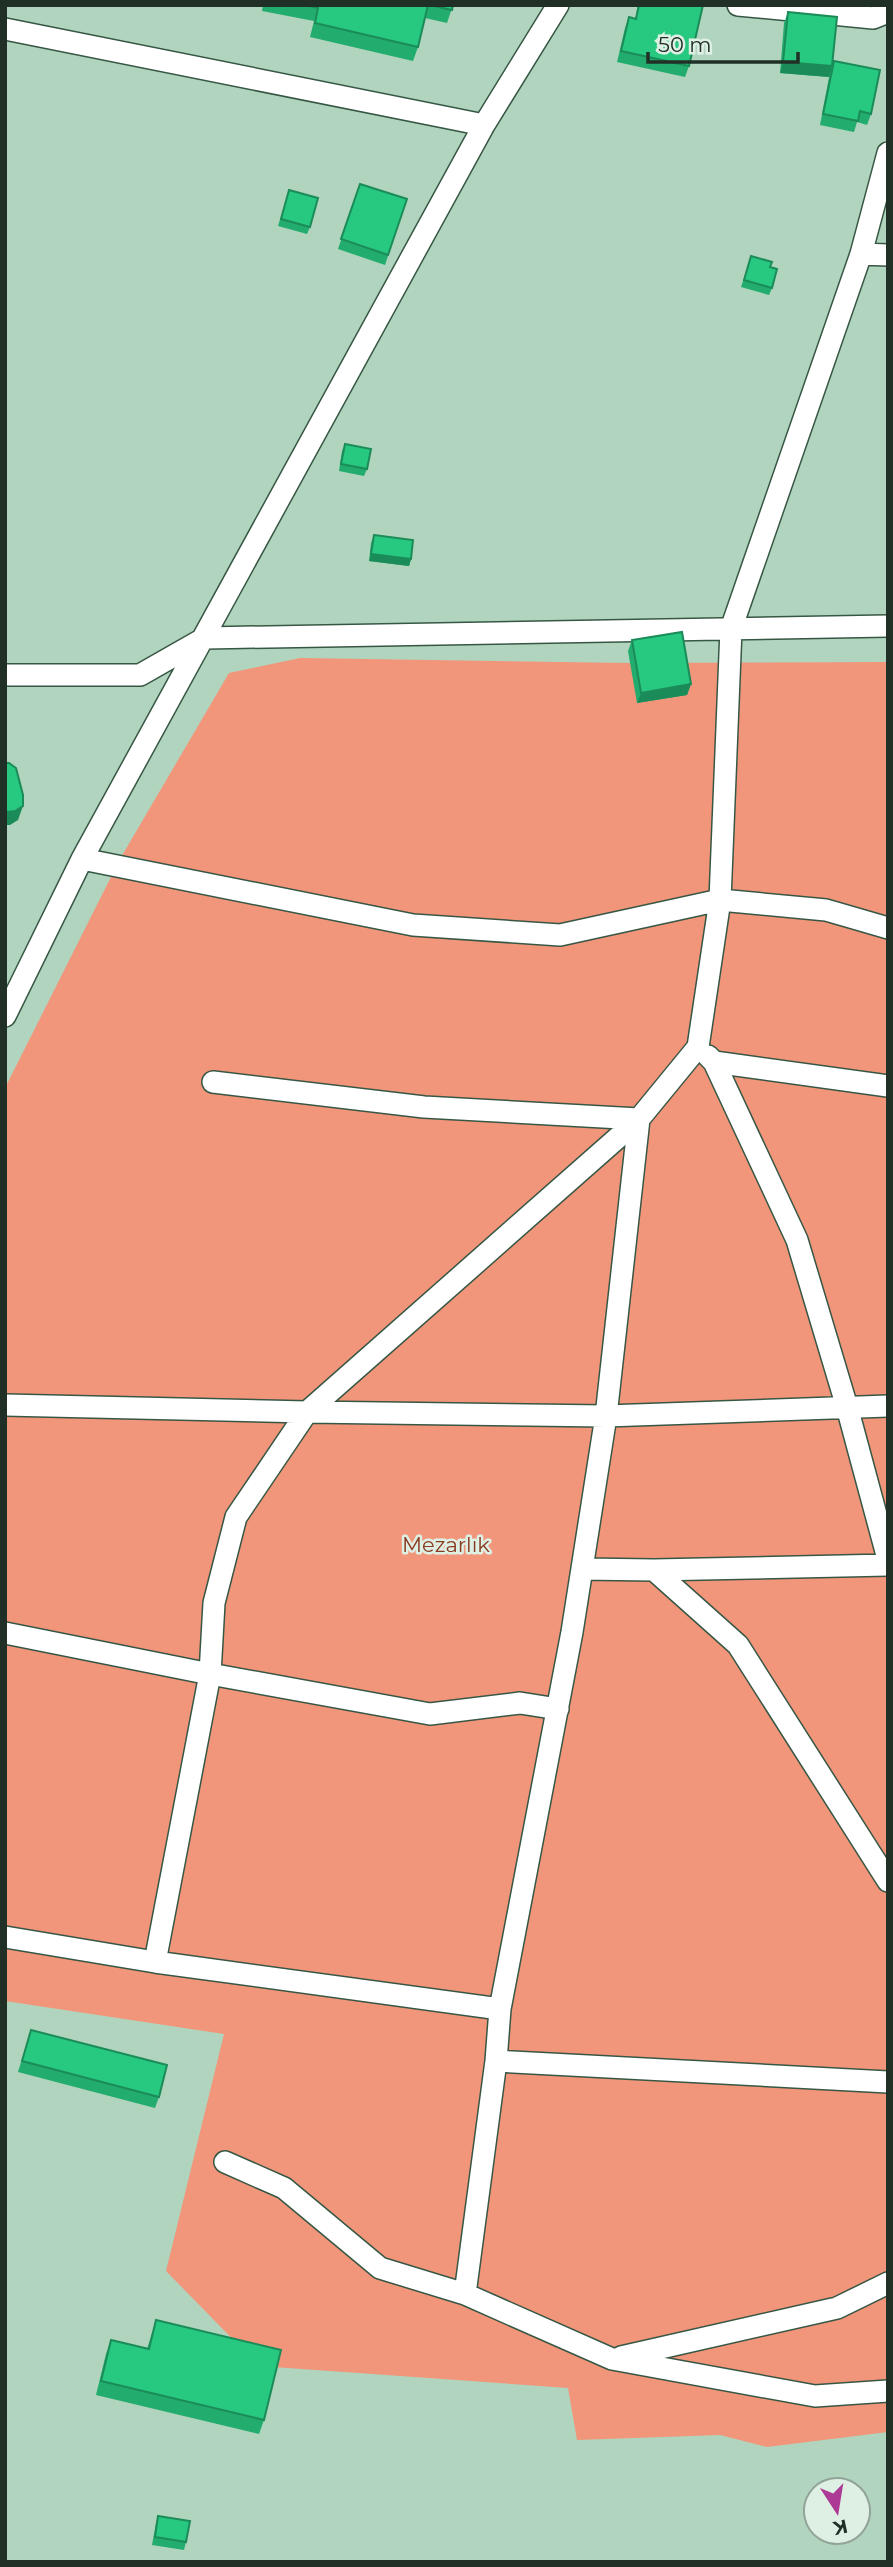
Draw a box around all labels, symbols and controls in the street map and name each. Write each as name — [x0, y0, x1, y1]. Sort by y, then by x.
scale bar — [648, 21, 798, 65]
text: 50 m — [658, 32, 712, 57]
park label: Mezarlık — [402, 1532, 490, 1557]
north arrow — [802, 2476, 872, 2546]
text: K — [830, 2514, 850, 2540]

